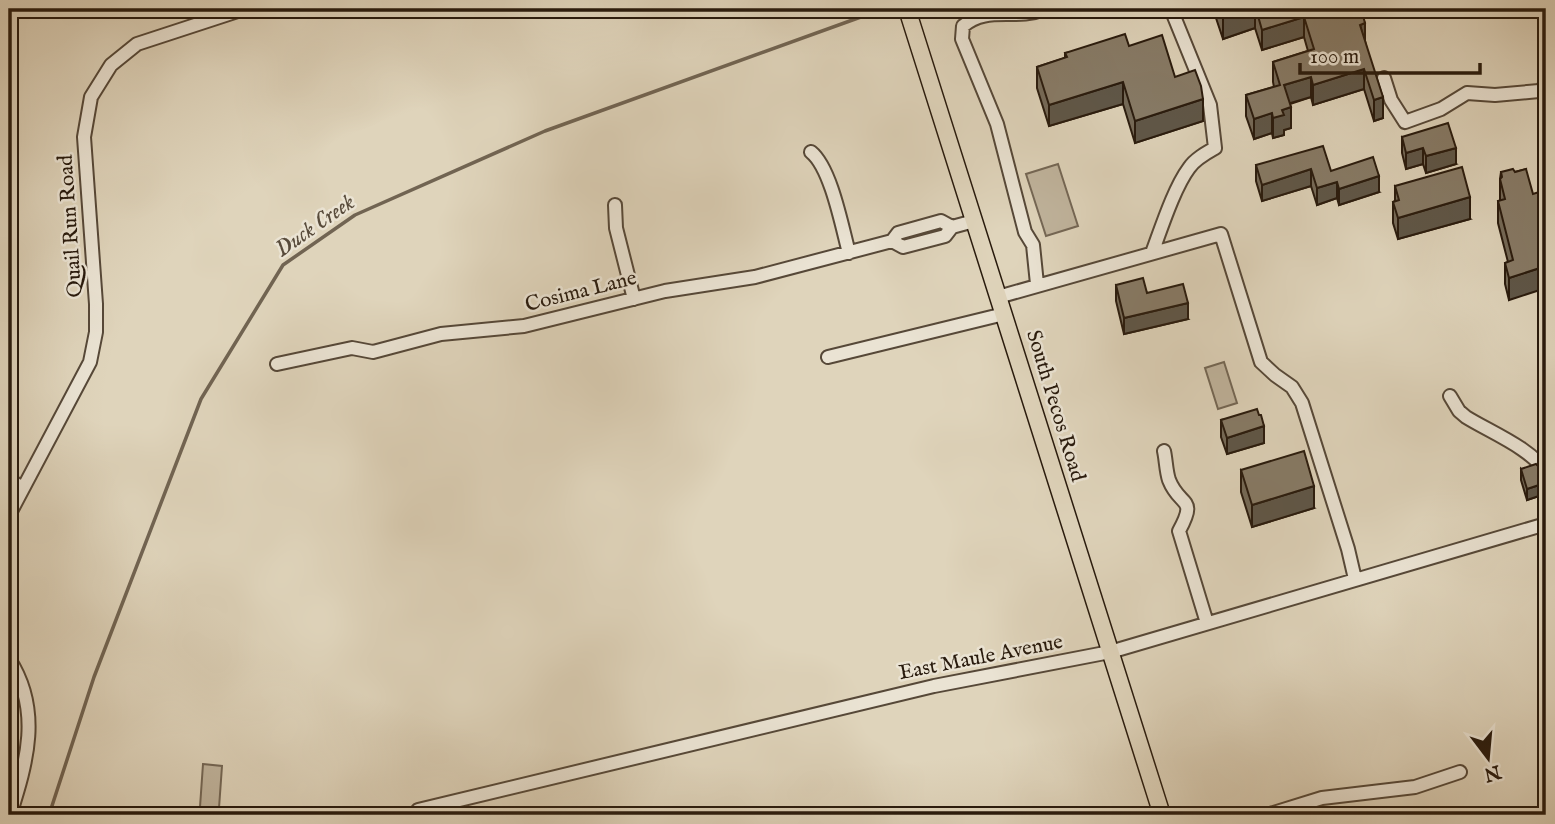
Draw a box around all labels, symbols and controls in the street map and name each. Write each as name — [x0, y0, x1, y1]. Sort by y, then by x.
scale bar — [1300, 32, 1480, 76]
text: 100 m — [1310, 44, 1359, 71]
street label: Quail Run Road — [52, 153, 89, 298]
water label: Duck Creek — [269, 188, 361, 264]
street label: Cosima Lane — [522, 265, 640, 319]
street label: South Pecos Road — [1019, 327, 1091, 486]
street label: East Maule Avenue — [897, 629, 1066, 687]
north arrow — [1454, 722, 1524, 792]
text: N — [1480, 758, 1504, 786]

